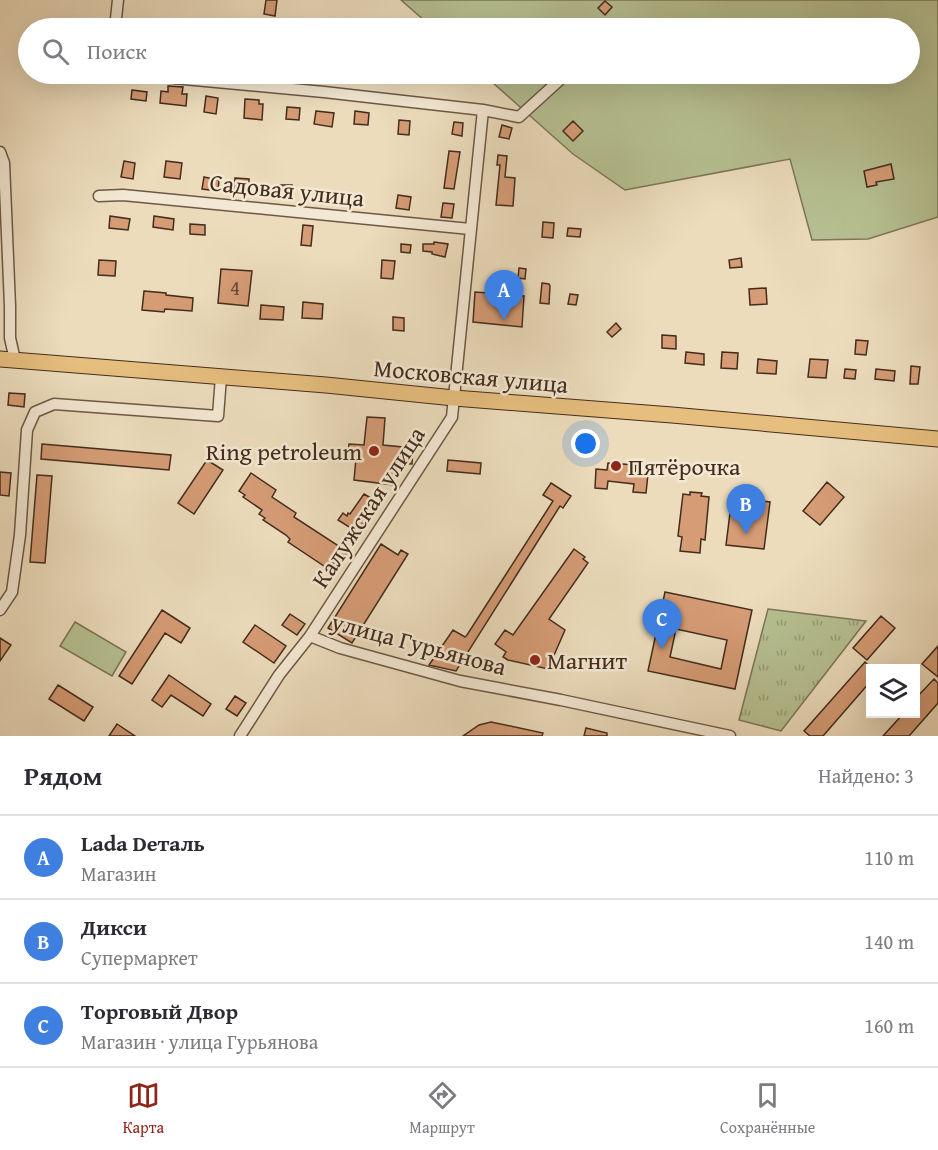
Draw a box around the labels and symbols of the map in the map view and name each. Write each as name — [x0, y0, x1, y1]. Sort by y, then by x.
street label: Садовая улица — [208, 164, 367, 216]
pin: A — [484, 270, 524, 320]
house number: 4 — [230, 272, 240, 303]
street label: Московская улица — [372, 350, 570, 402]
street label: Калужская улица — [303, 419, 434, 595]
your location — [571, 429, 600, 458]
place label: Ring petroleum — [206, 434, 362, 469]
marker: Ring petroleum — [367, 444, 381, 458]
place label: Пятёрочка — [628, 449, 741, 484]
marker: Пятёрочка — [609, 459, 623, 473]
pin: B — [726, 484, 766, 534]
pin: C — [642, 600, 682, 649]
street label: улица Гурьянова — [327, 604, 511, 684]
place label: Магнит — [547, 643, 628, 678]
marker: Магнит — [528, 653, 542, 667]

